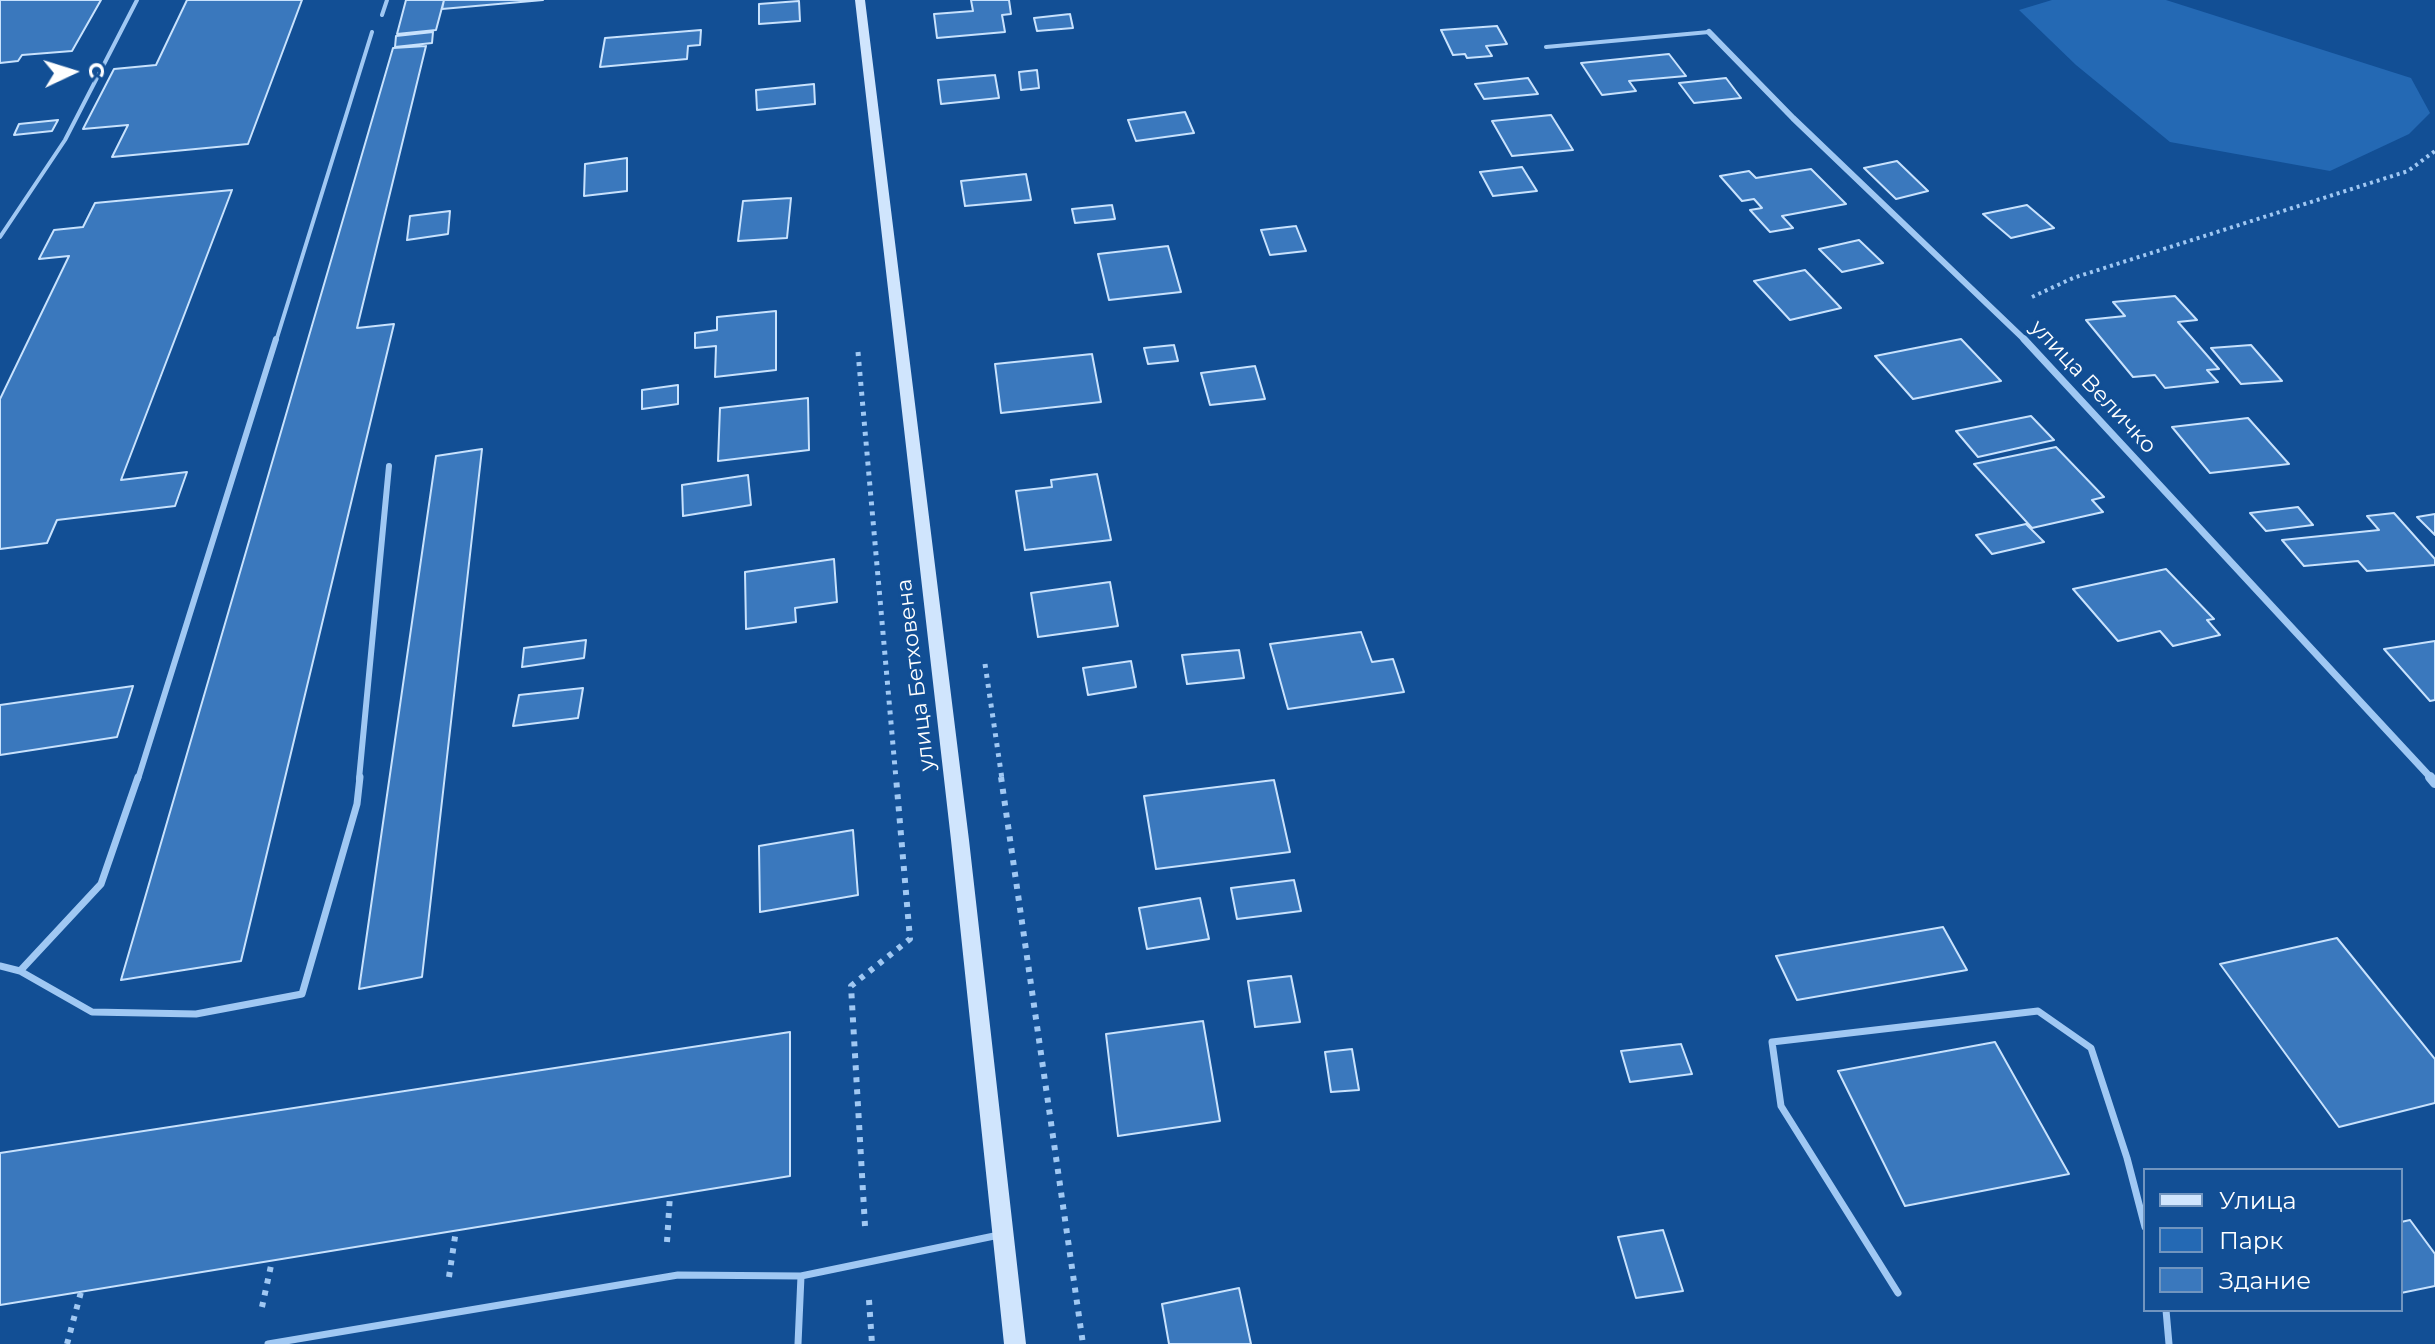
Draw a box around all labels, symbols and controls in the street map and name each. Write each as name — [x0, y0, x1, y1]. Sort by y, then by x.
north arrow — [32, 32, 112, 112]
text: С — [82, 61, 110, 79]
street label: улица Величко — [2024, 315, 2162, 459]
street label: улица Бетховена — [891, 577, 941, 773]
legend — [2143, 1168, 2403, 1312]
text: Улица — [2219, 1186, 2297, 1215]
text: Парк — [2219, 1226, 2283, 1255]
text: Здание — [2219, 1266, 2311, 1295]

